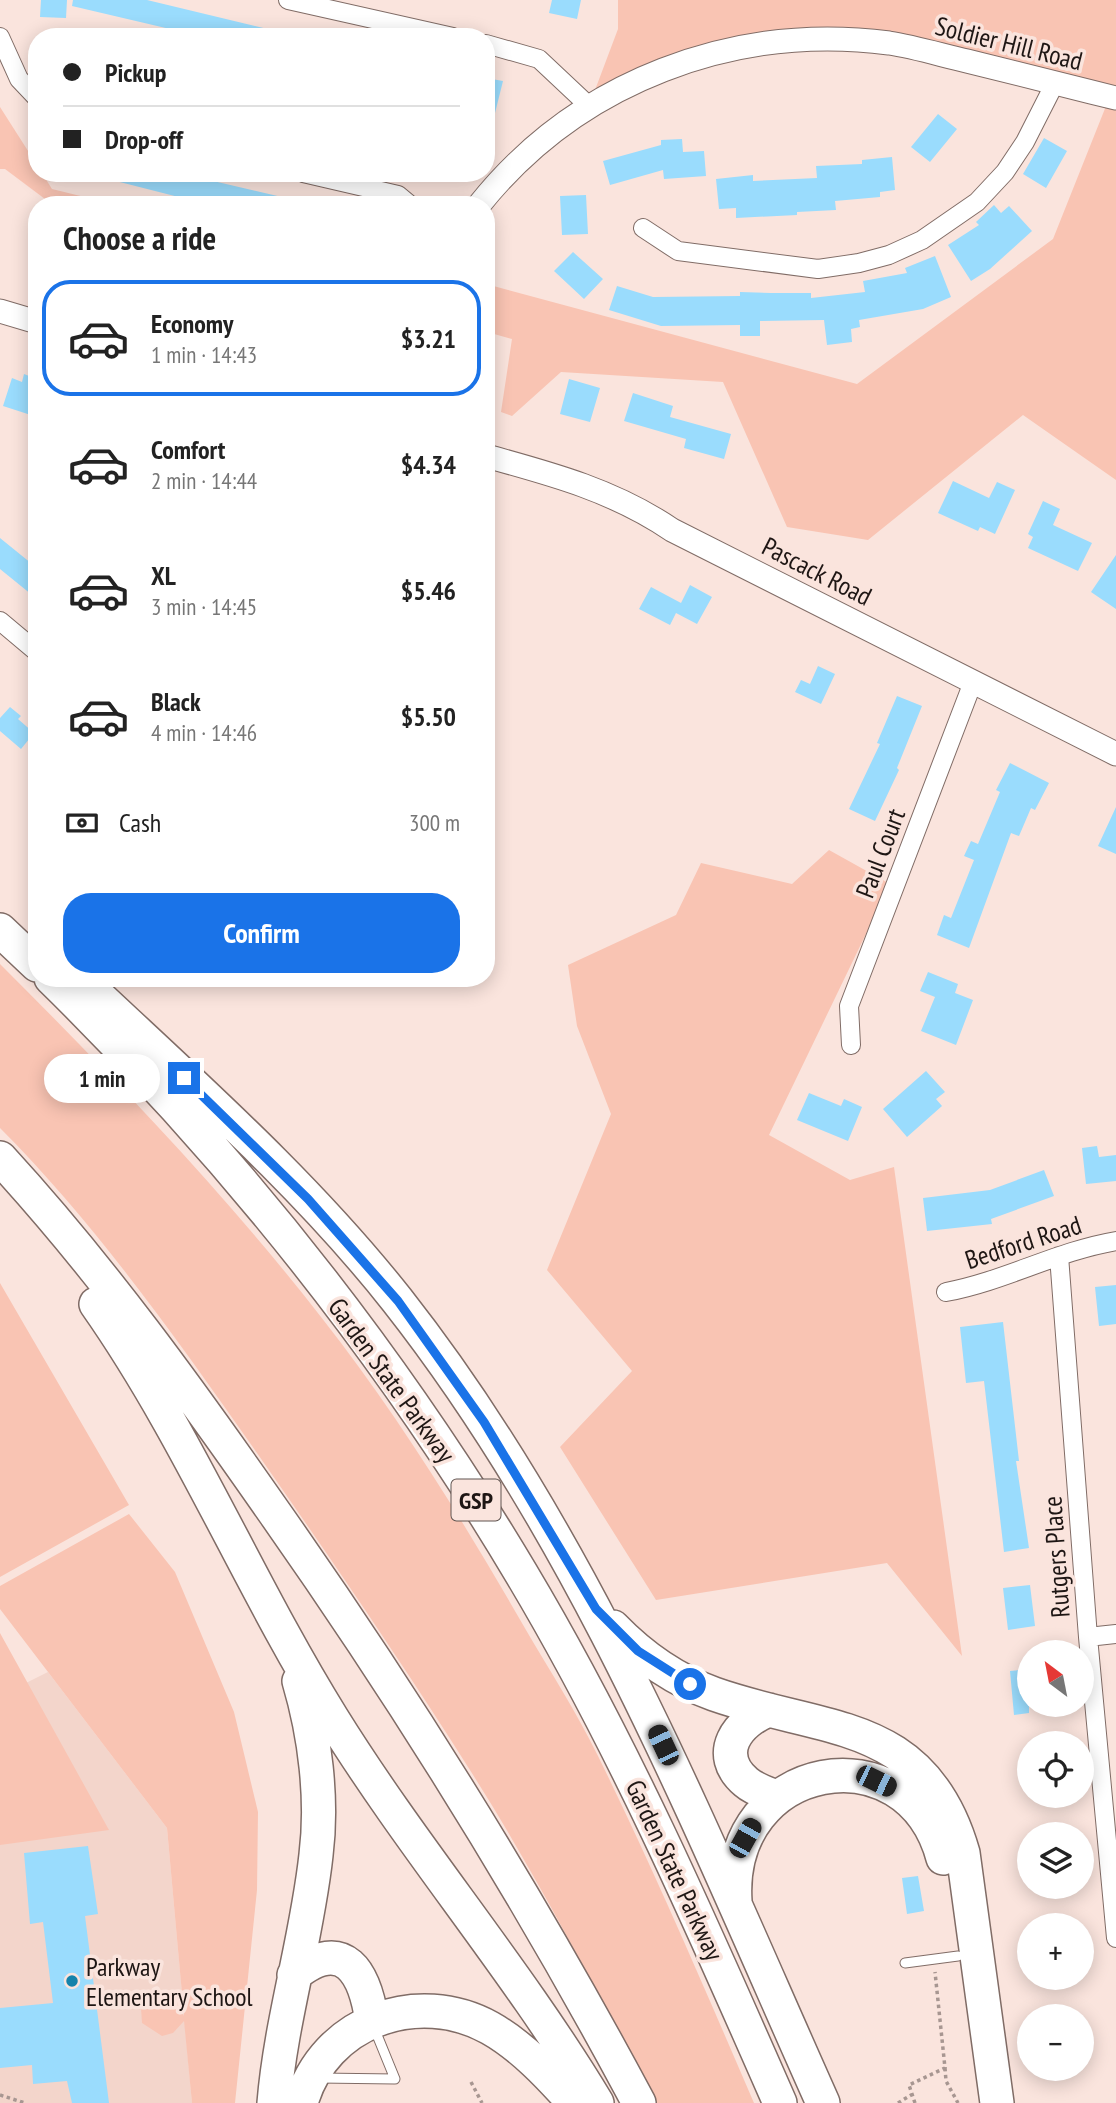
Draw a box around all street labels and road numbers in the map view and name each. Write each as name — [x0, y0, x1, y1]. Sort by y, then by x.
street label: Soldier Hill Road — [932, 9, 1086, 77]
street label: Pascack Road — [757, 529, 877, 613]
street label: Paul Court — [848, 804, 912, 902]
street label: Bedford Road — [961, 1208, 1085, 1276]
street label: Garden State Parkway — [321, 1291, 463, 1469]
road number: GSP — [452, 1480, 500, 1520]
street label: Rutgers Place — [1035, 1495, 1077, 1619]
street label: Garden State Parkway — [619, 1775, 731, 1966]

